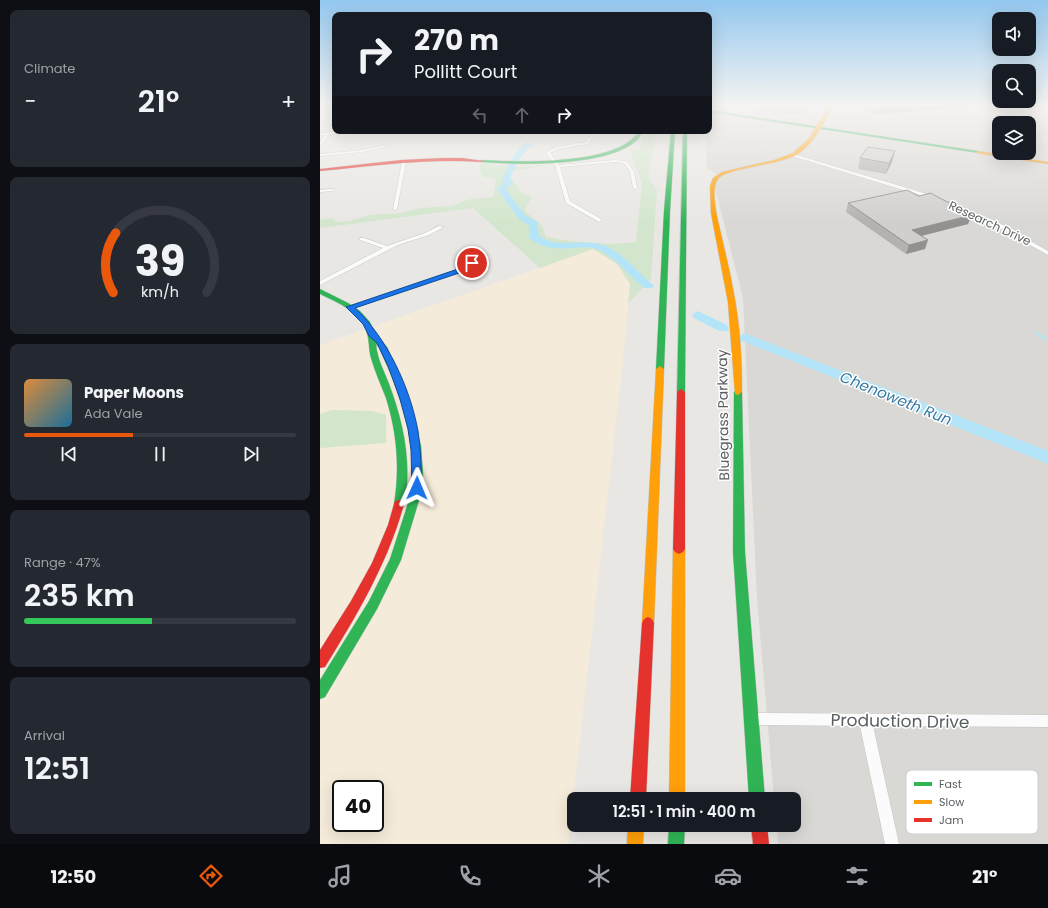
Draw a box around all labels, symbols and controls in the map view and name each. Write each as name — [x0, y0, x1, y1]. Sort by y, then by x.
map controls — [992, 12, 1036, 160]
button: sound — [992, 12, 1036, 56]
text: 270 m — [414, 21, 499, 60]
icon: right — [348, 28, 400, 80]
text: Climate — [24, 59, 75, 78]
text: Pollitt Court — [414, 59, 517, 84]
button: search — [992, 64, 1036, 108]
text: 21° — [138, 80, 179, 123]
text: − — [24, 86, 36, 117]
text: + — [281, 86, 296, 117]
icon: left — [469, 104, 491, 126]
icon: ahead — [511, 104, 533, 126]
icon: right — [553, 104, 575, 126]
button: layers — [992, 116, 1036, 160]
street label: Research Drive — [946, 196, 1034, 250]
text: 39 — [135, 232, 185, 291]
pin — [455, 246, 489, 280]
icon: arrive — [461, 252, 483, 274]
text: km/h — [141, 282, 179, 302]
street label: Bluegrass Parkway — [712, 349, 734, 481]
water label: Chenoweth Run — [837, 366, 955, 430]
text: Paper Moons — [84, 382, 184, 403]
text: Ada Vale — [84, 404, 143, 423]
icon: previous — [58, 443, 80, 465]
icon: pause — [149, 443, 171, 465]
icon: next — [240, 443, 262, 465]
position arrow — [396, 467, 438, 509]
text: Range · 47% — [24, 553, 101, 572]
text: 235 km — [24, 574, 135, 617]
street label: Production Drive — [830, 708, 970, 734]
text: Arrival — [24, 726, 65, 745]
text: 12:51 — [24, 747, 90, 790]
legend — [906, 770, 1038, 834]
text: Fast — [939, 776, 962, 792]
speed limit sign: 40 — [332, 780, 384, 832]
text: Slow — [939, 794, 964, 810]
text: 12:51 · 1 min · 400 m — [613, 801, 755, 822]
text: Jam — [939, 812, 964, 828]
icon: directions — [197, 862, 225, 890]
icon: music — [326, 862, 354, 890]
icon: phone — [456, 862, 484, 890]
icon: climate — [585, 862, 613, 890]
icon: car — [714, 862, 742, 890]
icon: filters — [843, 862, 871, 890]
text: 12:50 — [51, 864, 96, 889]
text: 21° — [972, 864, 997, 889]

